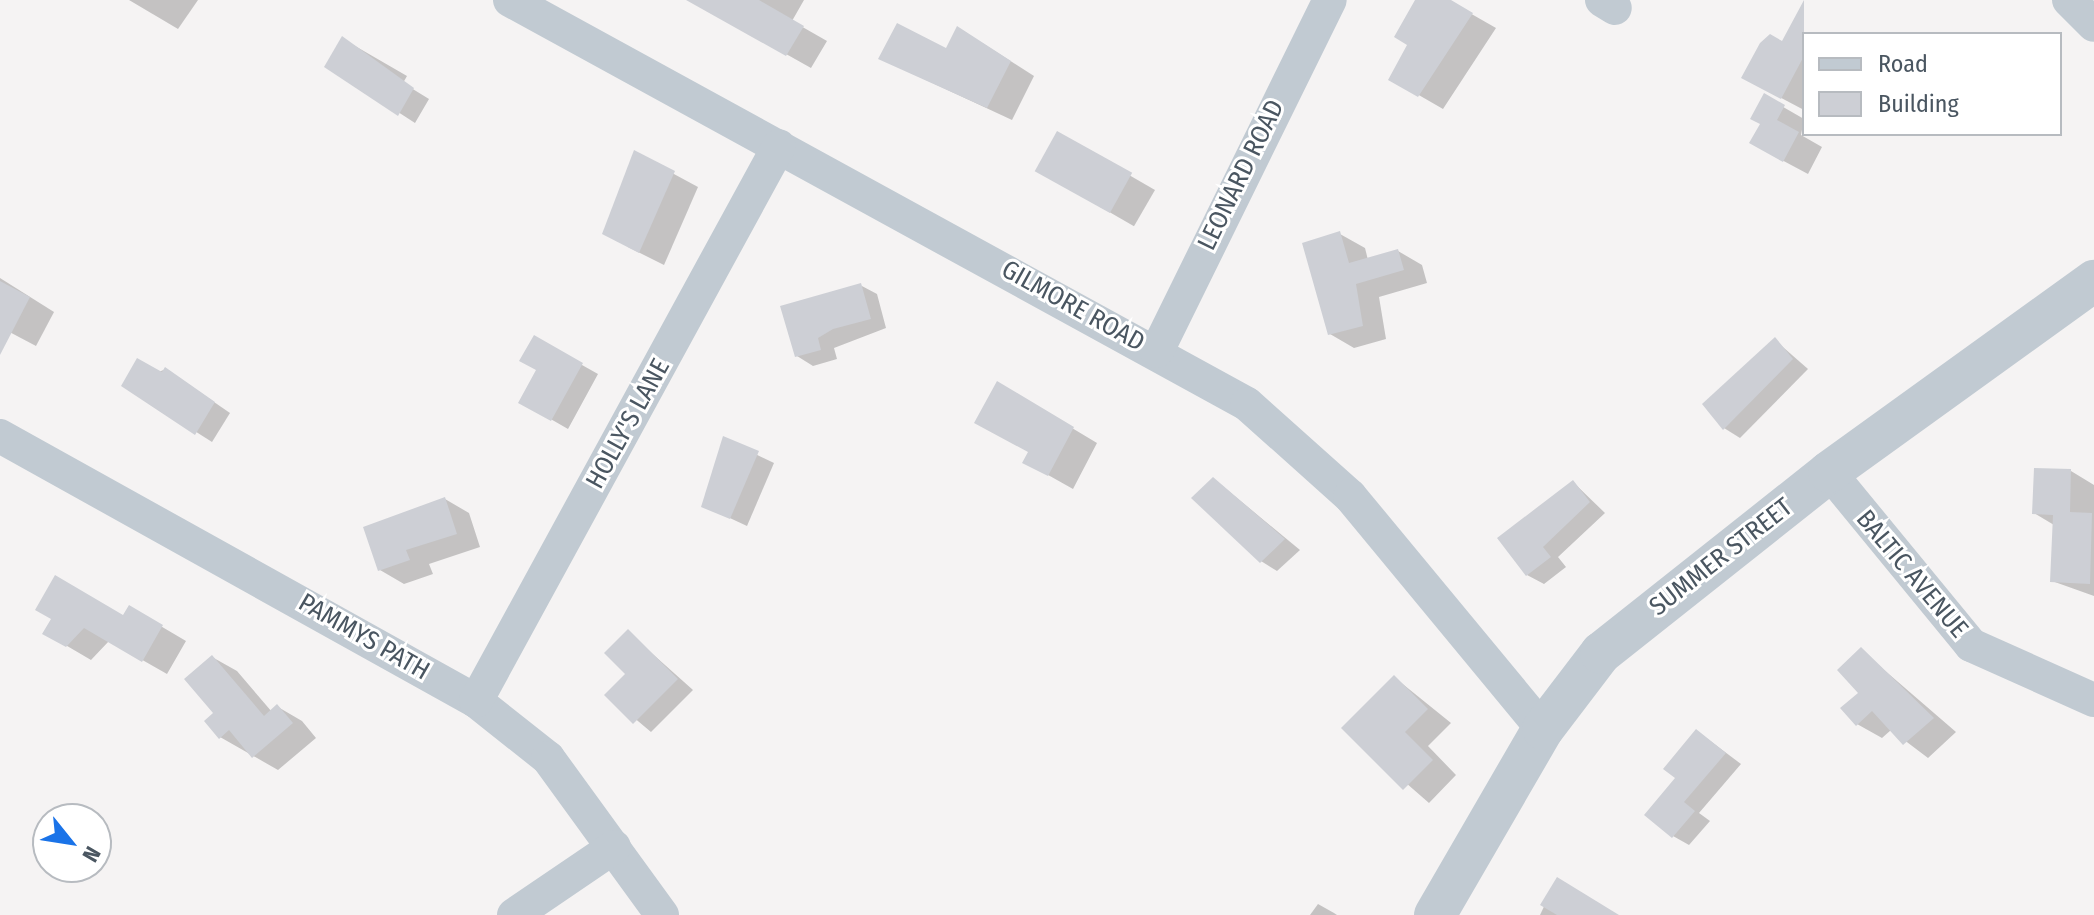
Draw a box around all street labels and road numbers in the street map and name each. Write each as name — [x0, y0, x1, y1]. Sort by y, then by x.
street label: LEONARD ROAD — [1191, 95, 1291, 255]
street label: GILMORE ROAD — [996, 254, 1150, 358]
street label: HOLLY'S LANE — [580, 354, 676, 494]
street label: SUMMER STREET — [1643, 492, 1799, 622]
street label: BALTIC AVENUE — [1849, 504, 1975, 644]
street label: PAMMYS PATH — [293, 587, 435, 687]

